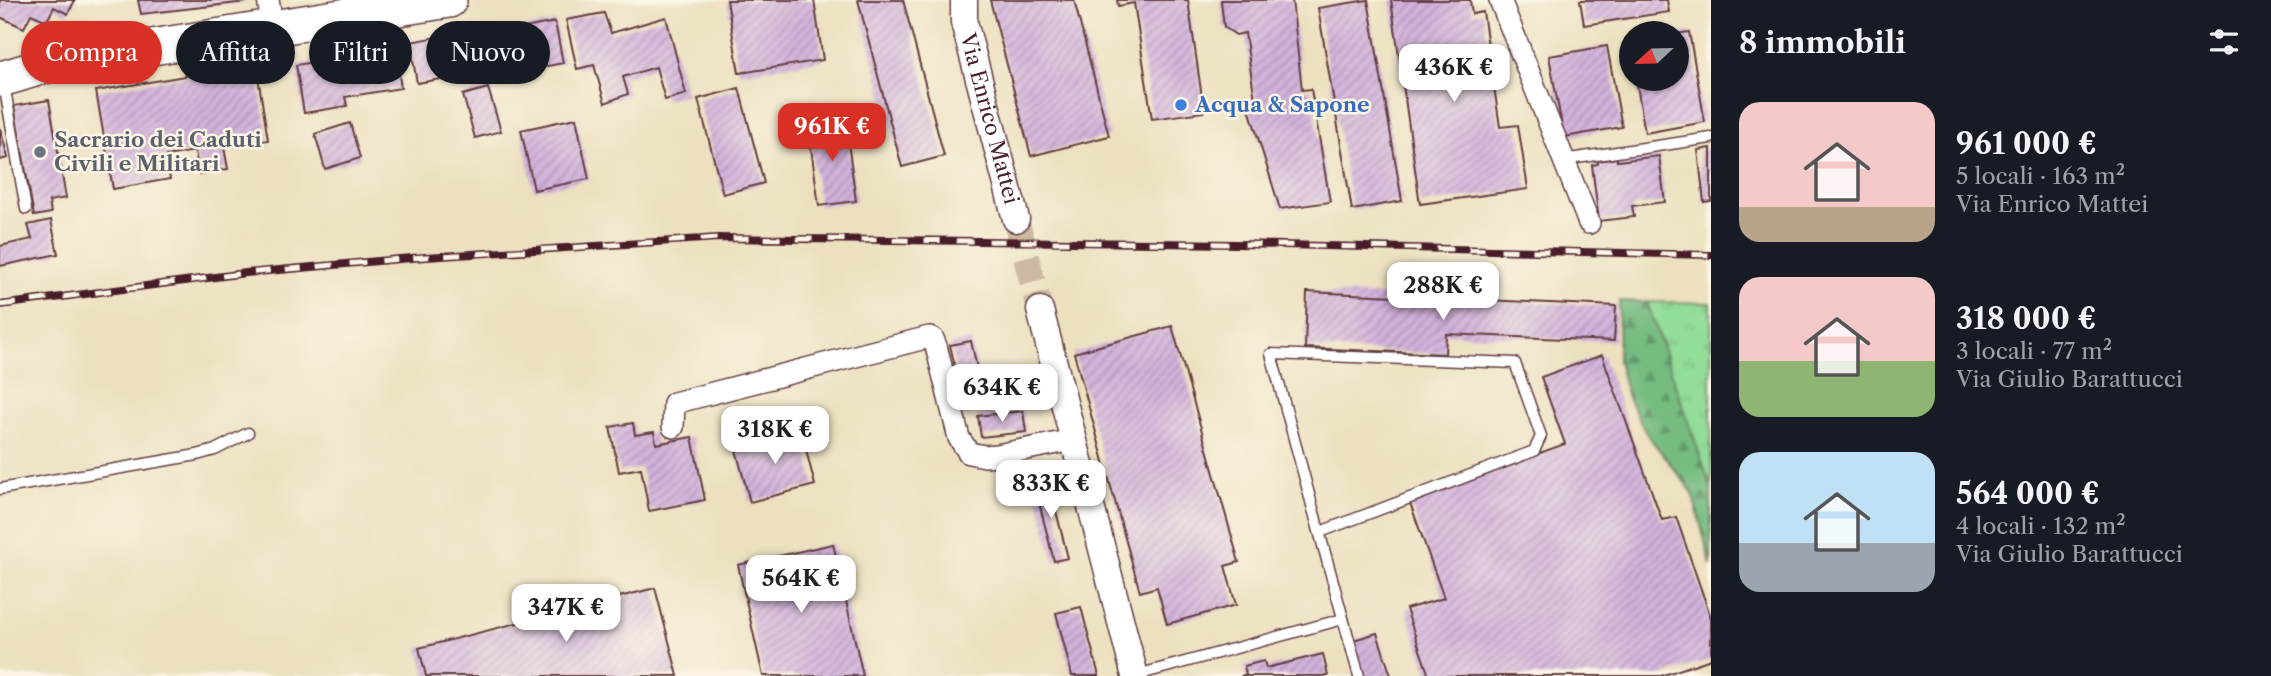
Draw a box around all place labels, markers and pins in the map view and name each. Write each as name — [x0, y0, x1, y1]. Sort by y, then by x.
pin: 436K € — [1397, 44, 1511, 104]
place label: Acqua & Sapone — [1194, 92, 1370, 117]
marker: Acqua & Sapone — [1173, 97, 1189, 113]
pin: 961K € — [775, 104, 889, 163]
place label: Sacrario dei Caduti Civili e Militari — [54, 127, 262, 176]
marker: Sacrario dei Caduti Civili e Militari — [32, 144, 48, 160]
pin: 288K € — [1386, 262, 1500, 322]
pin: 634K € — [945, 364, 1059, 424]
pin: 318K € — [718, 406, 832, 466]
pin: 833K € — [994, 461, 1108, 520]
pin: 564K € — [744, 556, 858, 615]
pin: 347K € — [509, 584, 623, 644]

